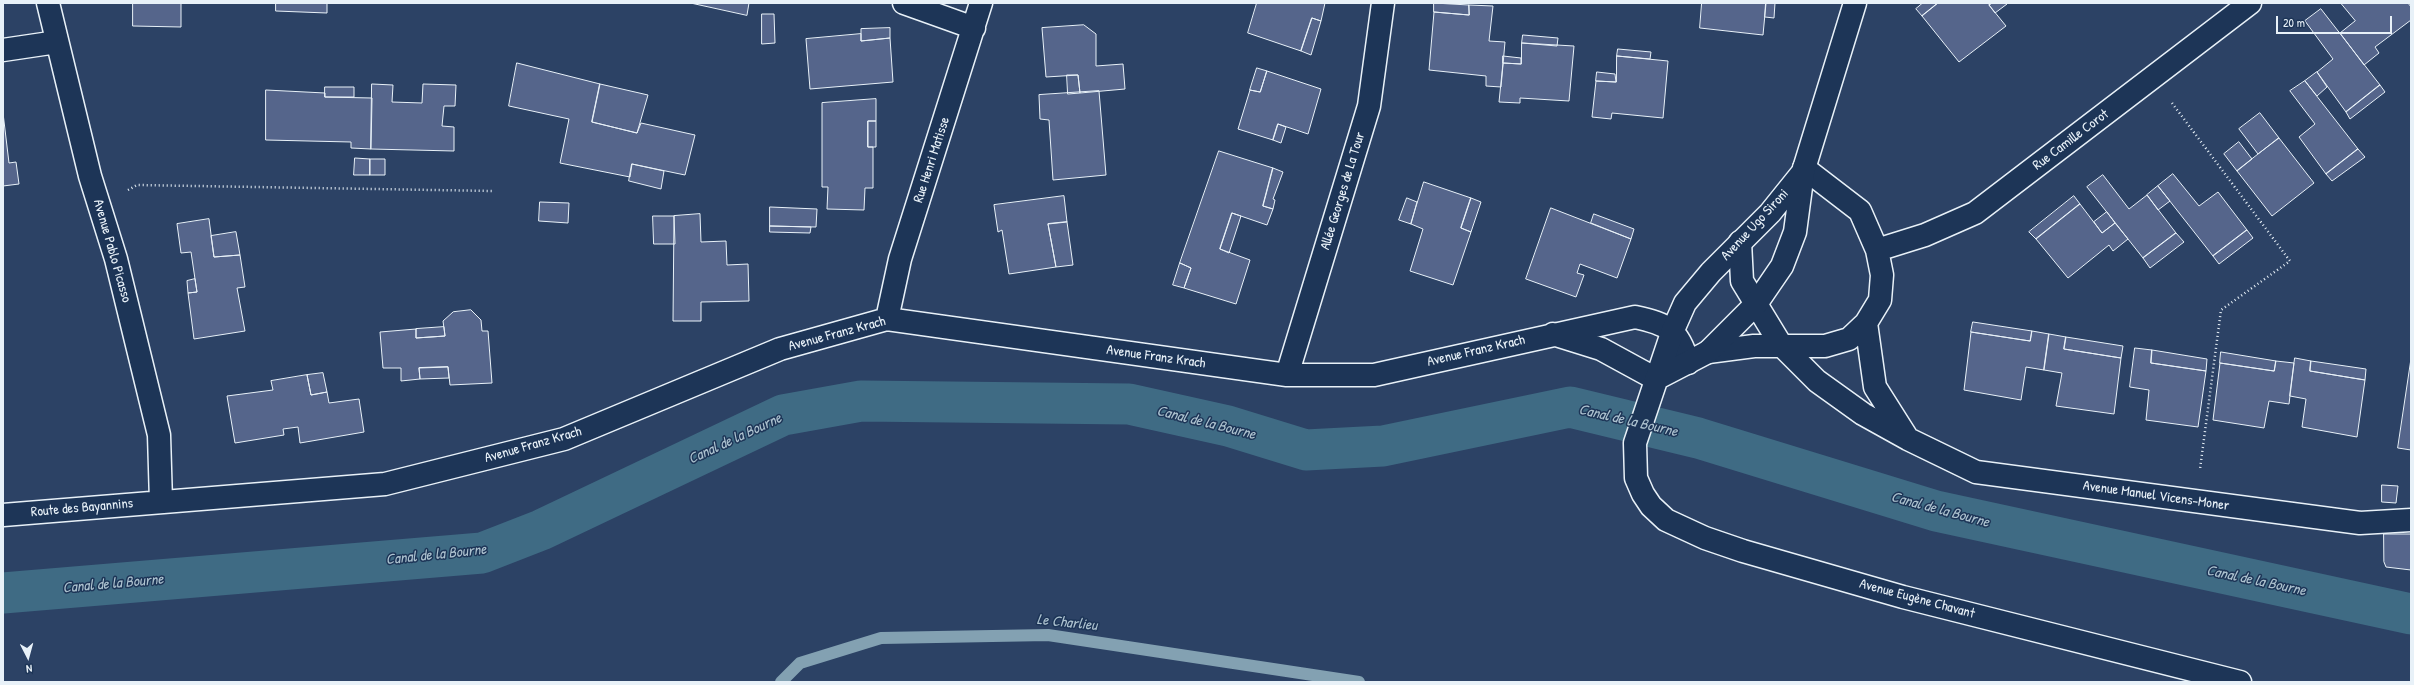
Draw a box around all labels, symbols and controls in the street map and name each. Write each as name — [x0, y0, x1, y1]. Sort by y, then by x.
scale bar — [2278, 8, 2394, 34]
text: 20 m — [2283, 14, 2305, 31]
street label: Rue Camille Corot — [2030, 106, 2112, 174]
street label: Rue Henri Matisse — [910, 115, 954, 205]
street label: Allée Georges de La Tour — [1317, 130, 1369, 252]
street label: Avenue Ugo Sironi — [1718, 186, 1792, 264]
street label: Avenue Pablo Picasso — [89, 197, 135, 305]
street label: Avenue Franz Krach — [787, 313, 887, 355]
street label: Avenue Franz Krach — [1425, 332, 1527, 370]
street label: Avenue Franz Krach — [1105, 342, 1207, 372]
water label: Canal de la Bourne — [1577, 401, 1679, 441]
water label: Canal de la Bourne — [1155, 402, 1257, 444]
water label: Canal de la Bourne — [685, 410, 785, 468]
street label: Avenue Franz Krach — [483, 423, 583, 467]
street label: Avenue Manuel Vicens-Moner — [2082, 477, 2230, 515]
water label: Canal de la Bourne — [1889, 488, 1991, 532]
street label: Route des Bayannins — [30, 495, 134, 521]
water label: Canal de la Bourne — [385, 541, 487, 569]
water label: Canal de la Bourne — [2205, 562, 2307, 600]
water label: Canal de la Bourne — [62, 571, 164, 597]
street label: Avenue Eugène Chavant — [1857, 576, 1977, 622]
water label: Le Charlieu — [1036, 611, 1098, 635]
north arrow — [8, 637, 48, 677]
text: N — [26, 662, 33, 676]

